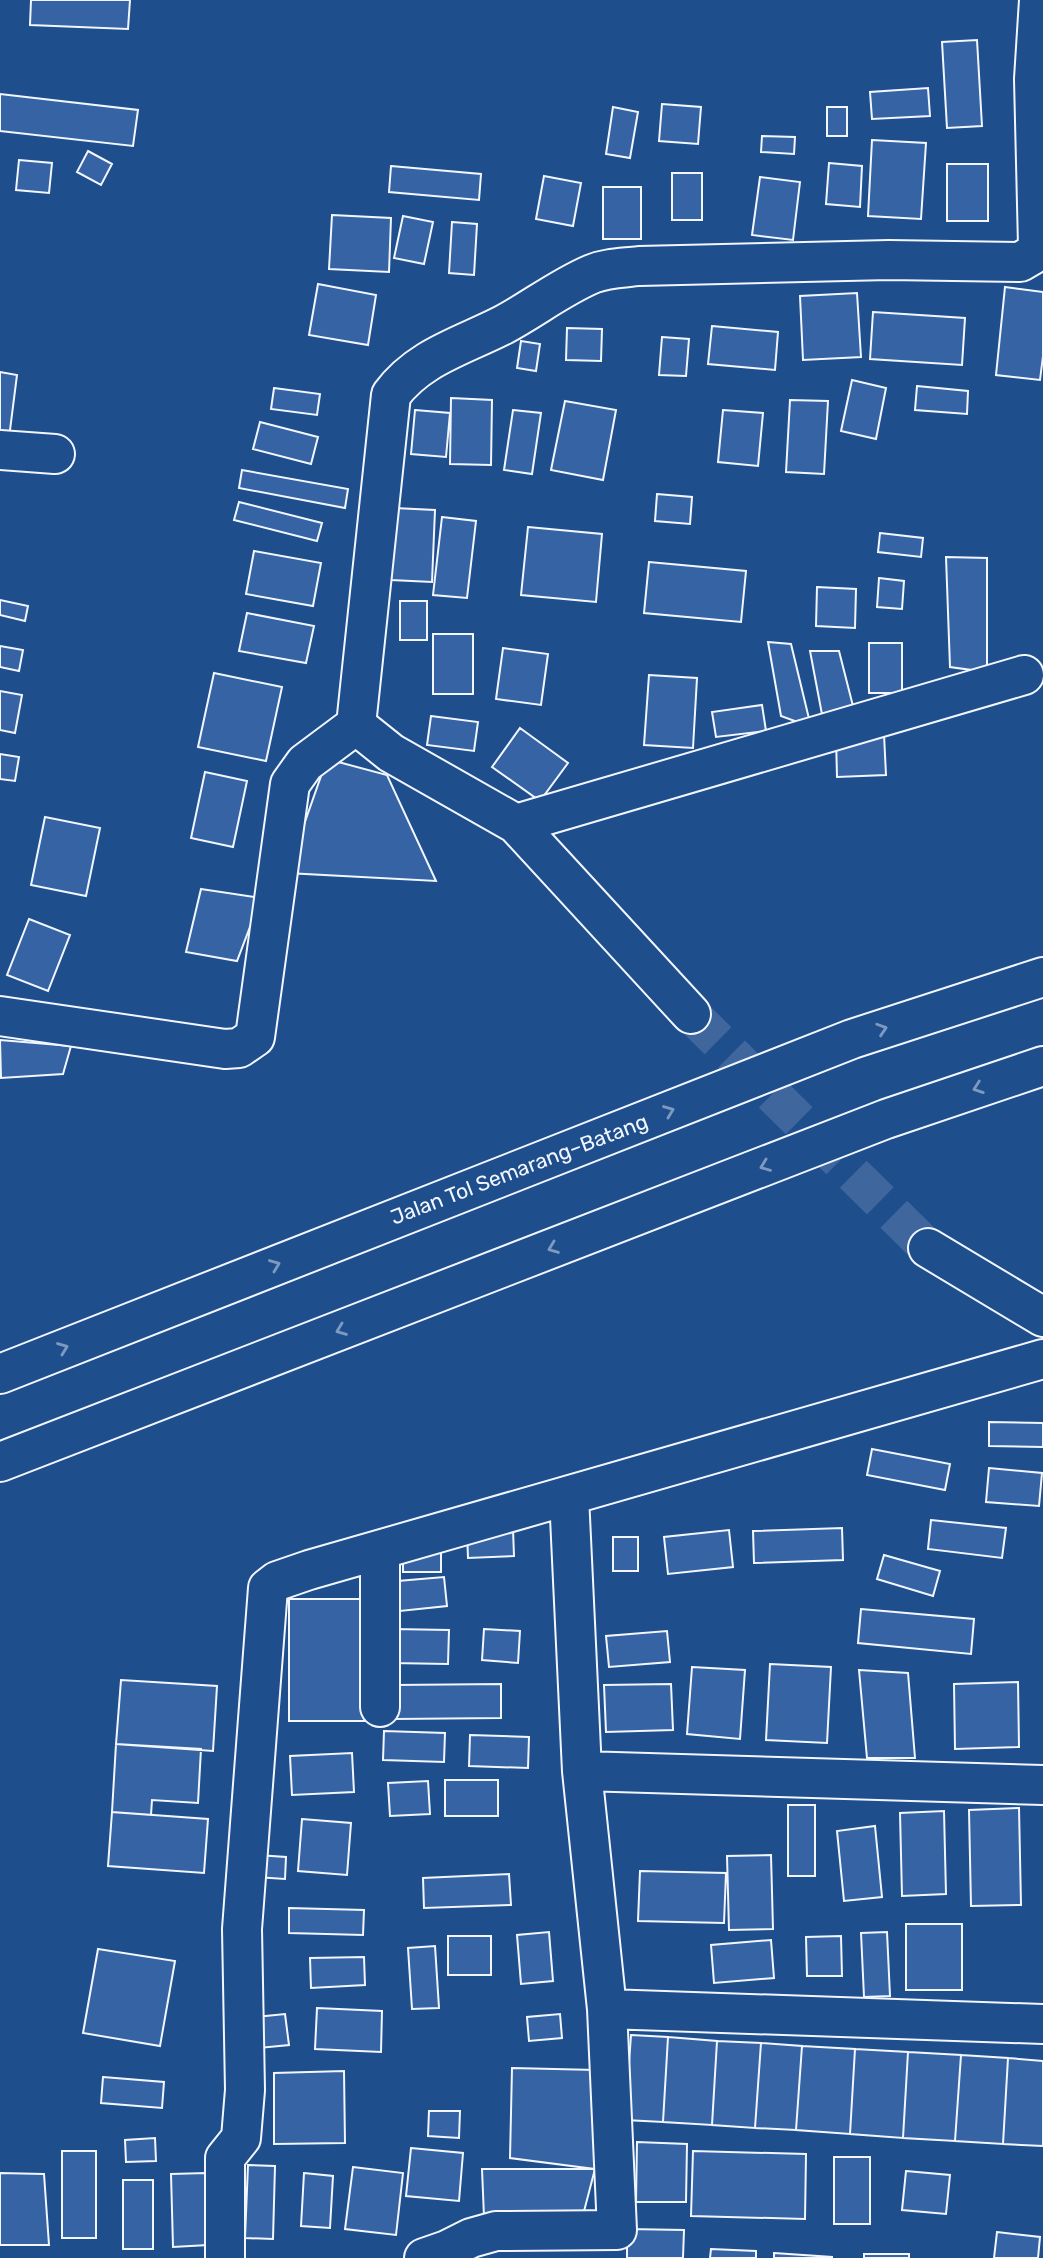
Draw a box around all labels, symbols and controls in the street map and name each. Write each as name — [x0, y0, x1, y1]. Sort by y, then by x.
one-way arrow — [875, 1023, 888, 1037]
one-way arrow — [973, 1080, 985, 1094]
one-way arrow — [663, 1105, 675, 1119]
street label: Jalan Tol Semarang–Batang — [387, 1108, 651, 1230]
one-way arrow — [759, 1158, 771, 1172]
one-way arrow — [547, 1240, 559, 1254]
one-way arrow — [269, 1260, 281, 1274]
one-way arrow — [335, 1322, 347, 1336]
one-way arrow — [57, 1343, 69, 1357]

